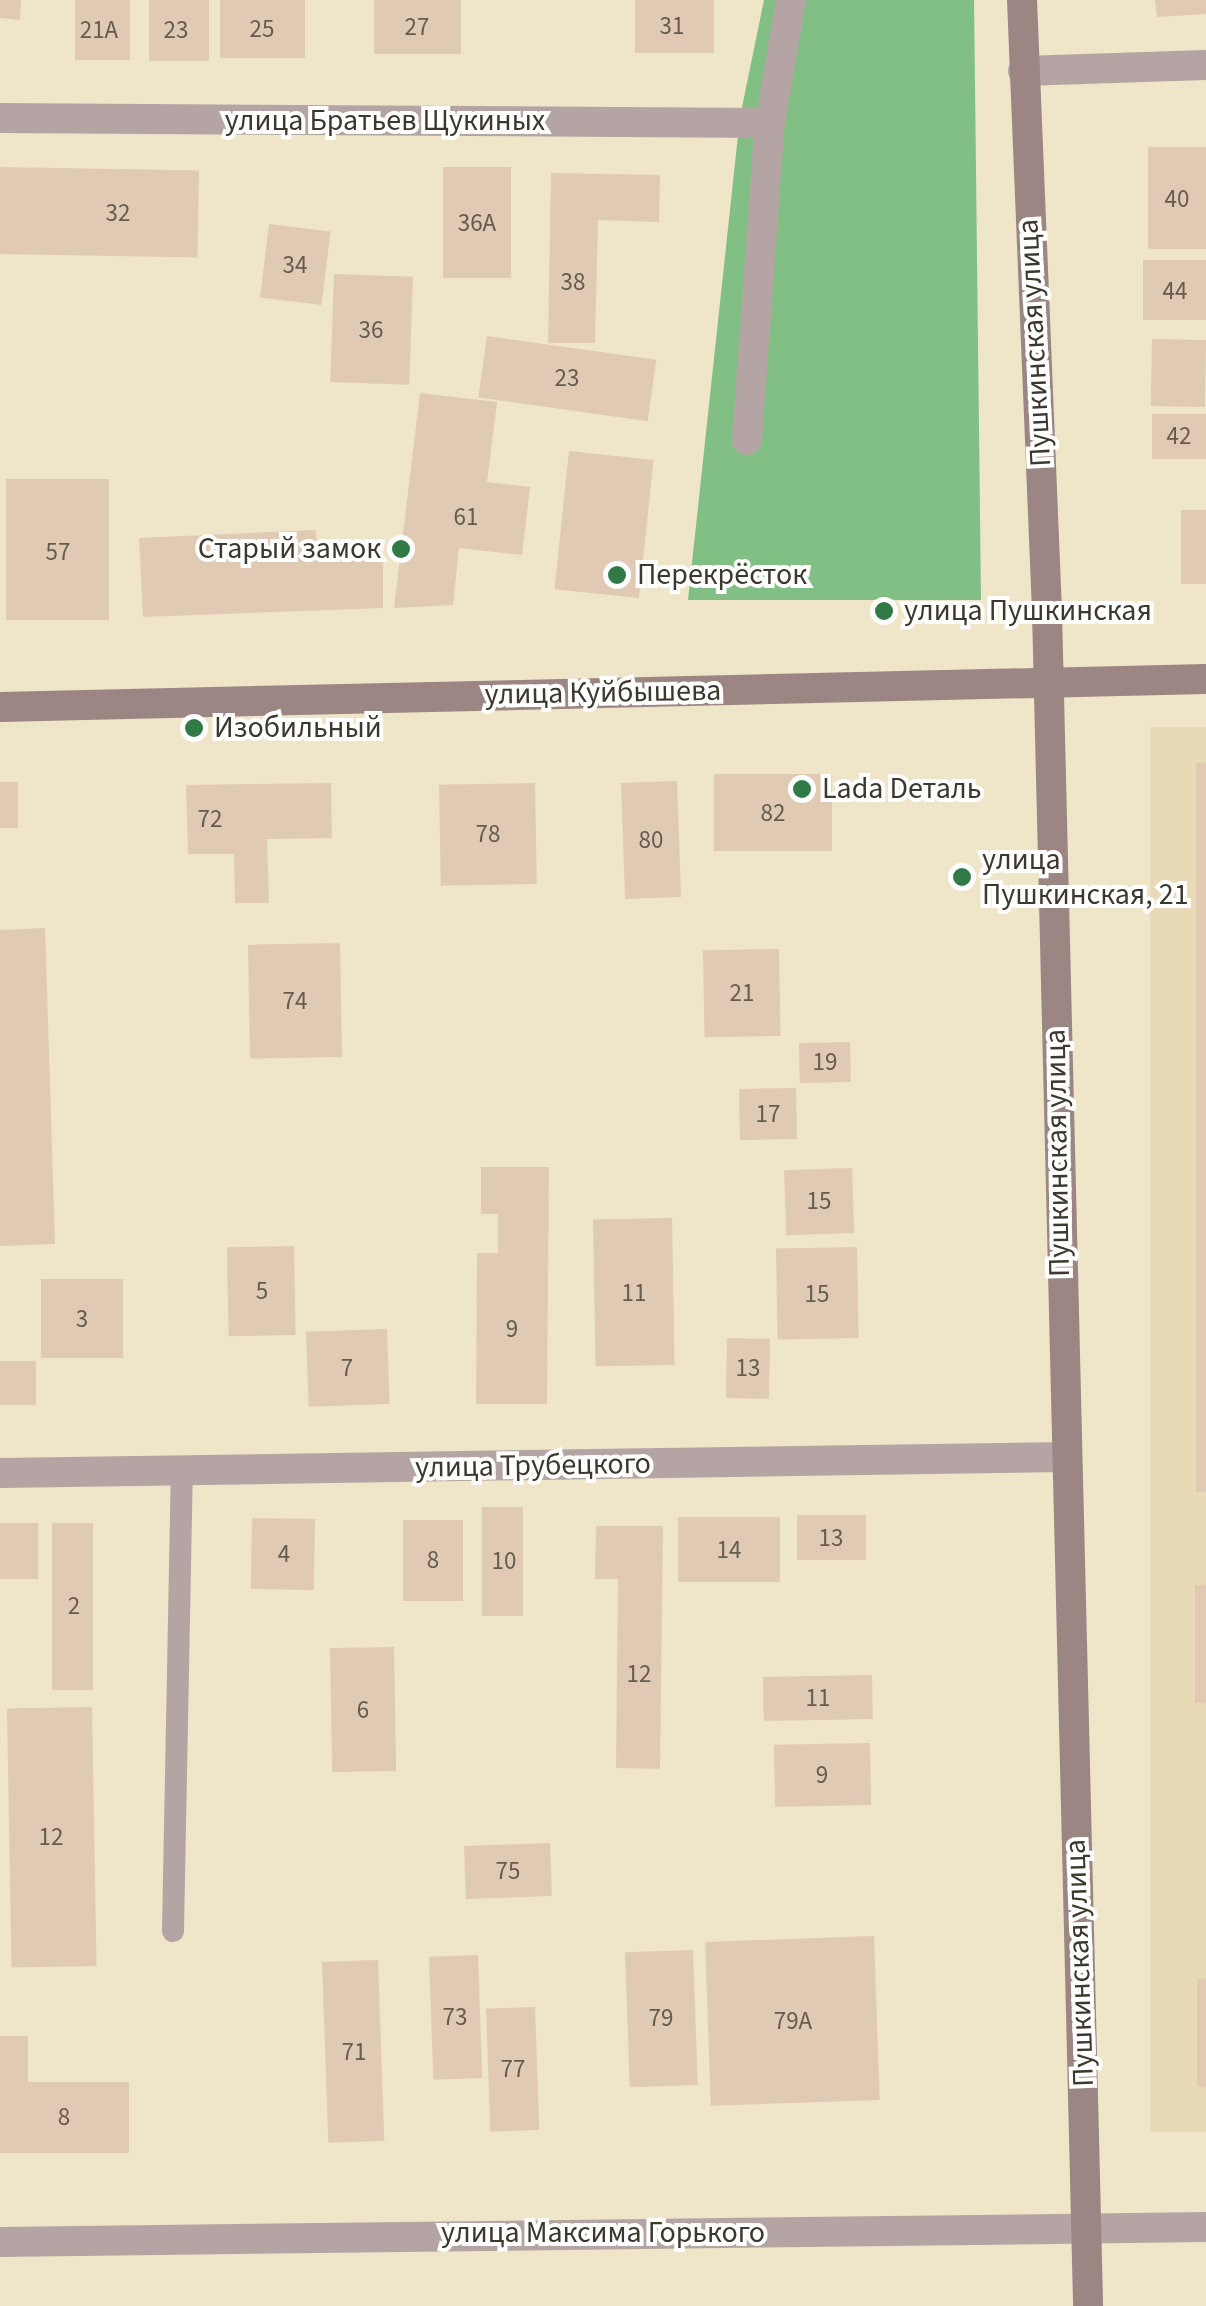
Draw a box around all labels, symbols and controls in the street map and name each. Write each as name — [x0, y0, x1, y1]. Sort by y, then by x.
house number: 31 — [660, 11, 684, 41]
house number: 27 — [405, 12, 429, 42]
house number: 25 — [250, 14, 274, 44]
house number: 21А — [80, 15, 118, 45]
house number: 23 — [164, 15, 188, 45]
street label: улица Братьев Щукиных — [225, 103, 545, 139]
house number: 40 — [1165, 184, 1189, 214]
house number: 32 — [106, 198, 130, 228]
house number: 36А — [458, 208, 496, 238]
street label: Пушкинская улица — [1011, 218, 1059, 468]
house number: 34 — [283, 250, 307, 280]
house number: 38 — [561, 267, 585, 297]
house number: 44 — [1163, 276, 1187, 306]
house number: 36 — [359, 315, 383, 345]
house number: 23 — [555, 363, 579, 393]
house number: 42 — [1167, 421, 1191, 451]
house number: 61 — [454, 502, 478, 532]
place label: Старый замок — [198, 531, 381, 567]
house number: 57 — [46, 537, 70, 567]
marker: Старый замок — [390, 538, 412, 560]
place label: Перекрёсток — [637, 557, 807, 593]
marker: Перекрёсток — [606, 564, 628, 586]
place label: улица Пушкинская — [904, 593, 1152, 629]
marker: улица Пушкинская — [873, 600, 895, 622]
street label: улица Куйбышева — [484, 673, 722, 713]
place label: Изобильный — [214, 710, 382, 746]
marker: Изобильный — [183, 717, 205, 739]
place label: Lada Dеталь — [822, 771, 981, 807]
marker: Lada Dеталь — [791, 778, 813, 800]
house number: 82 — [761, 798, 785, 828]
house number: 72 — [198, 804, 222, 834]
house number: 78 — [476, 819, 500, 849]
house number: 80 — [639, 825, 663, 855]
place label: улица Пушкинская, 21 — [982, 842, 1189, 912]
marker: улица Пушкинская, 21 — [951, 866, 973, 888]
house number: 21 — [730, 978, 754, 1008]
house number: 74 — [283, 986, 307, 1016]
street label: Пушкинская улица — [1038, 1029, 1078, 1277]
house number: 19 — [813, 1047, 837, 1077]
house number: 17 — [756, 1099, 780, 1129]
house number: 15 — [807, 1186, 831, 1216]
house number: 5 — [256, 1276, 268, 1306]
house number: 11 — [622, 1278, 646, 1308]
house number: 15 — [805, 1279, 829, 1309]
house number: 3 — [76, 1304, 88, 1334]
house number: 9 — [506, 1314, 518, 1344]
house number: 7 — [341, 1353, 353, 1383]
house number: 13 — [736, 1353, 760, 1383]
street label: улица Трубецкого — [415, 1446, 651, 1486]
house number: 13 — [819, 1523, 843, 1553]
house number: 14 — [717, 1535, 741, 1565]
house number: 4 — [278, 1539, 290, 1569]
house number: 8 — [427, 1545, 439, 1575]
house number: 10 — [492, 1546, 516, 1576]
house number: 2 — [68, 1591, 80, 1621]
house number: 12 — [627, 1659, 651, 1689]
house number: 11 — [806, 1683, 830, 1713]
house number: 6 — [357, 1695, 369, 1725]
house number: 9 — [816, 1760, 828, 1790]
house number: 12 — [39, 1822, 63, 1852]
street label: Пушкинская улица — [1058, 1838, 1102, 2088]
house number: 75 — [496, 1856, 520, 1886]
house number: 73 — [443, 2002, 467, 2032]
house number: 79 — [649, 2003, 673, 2033]
house number: 79А — [774, 2006, 812, 2036]
house number: 71 — [342, 2037, 366, 2067]
house number: 77 — [501, 2054, 525, 2084]
house number: 8 — [58, 2102, 70, 2132]
street label: улица Максима Горького — [441, 2215, 765, 2251]

